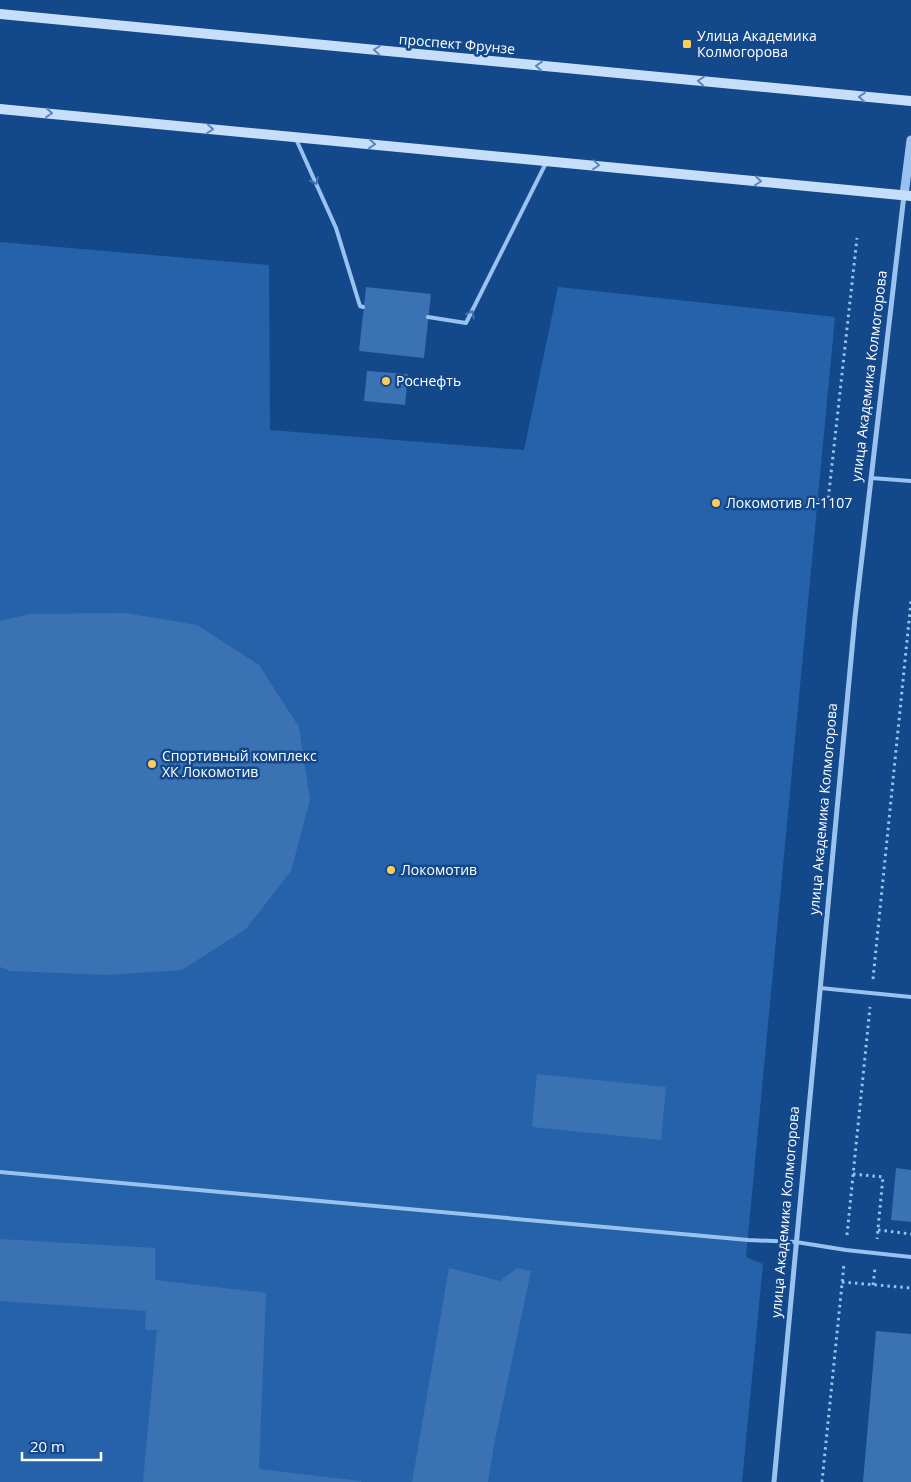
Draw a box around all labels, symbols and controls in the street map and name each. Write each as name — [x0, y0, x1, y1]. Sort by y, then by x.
place label: Улица Академика Колмогорова — [697, 26, 817, 61]
street label: проспект Фрунзе — [398, 29, 516, 58]
marker: Улица Академика Колмогорова — [681, 38, 693, 50]
one-way arrow — [373, 45, 381, 56]
one-way arrow — [535, 61, 543, 72]
one-way arrow — [696, 76, 704, 87]
one-way arrow — [858, 92, 866, 103]
one-way arrow — [45, 108, 53, 119]
one-way arrow — [207, 123, 215, 134]
one-way arrow — [368, 138, 376, 149]
one-way arrow — [592, 160, 600, 171]
one-way arrow — [754, 175, 762, 186]
one-way arrow — [309, 176, 319, 185]
street label: улица Академика Колмогорова — [846, 269, 891, 483]
one-way arrow — [465, 310, 475, 319]
place label: Роснефть — [396, 371, 461, 390]
marker: Роснефть — [380, 375, 392, 387]
place label: Локомотив Л-1107 — [726, 493, 852, 512]
marker: Локомотив Л-1107 — [710, 497, 722, 509]
street label: улица Академика Колмогорова — [804, 702, 841, 916]
place label: Спортивный комплекс ХК Локомотив — [162, 746, 317, 781]
marker: Спортивный комплекс ХК Локомотив — [146, 758, 158, 770]
place label: Локомотив — [401, 860, 477, 879]
marker: Локомотив — [385, 864, 397, 876]
street label: улица Академика Колмогорова — [766, 1105, 803, 1319]
scale bar — [22, 1430, 101, 1462]
text: 20 m — [30, 1436, 65, 1456]

